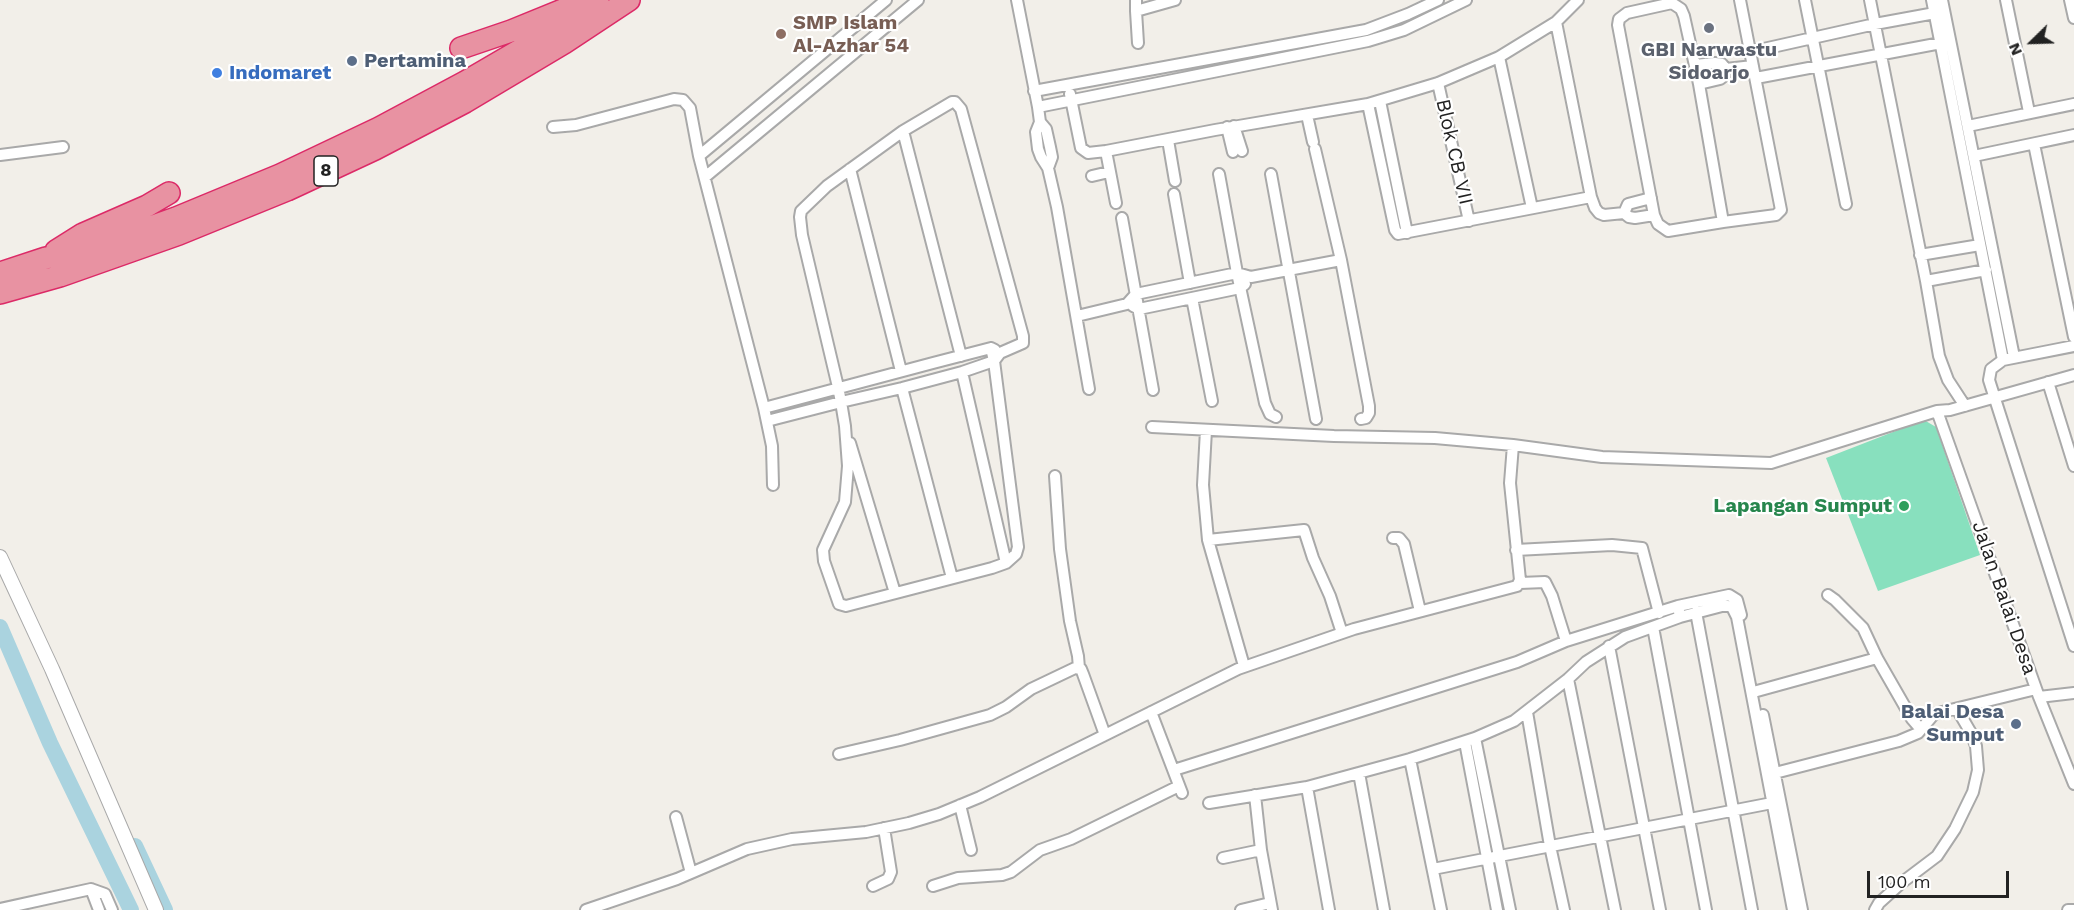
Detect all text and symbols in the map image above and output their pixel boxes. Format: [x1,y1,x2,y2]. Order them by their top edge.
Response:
place label: SMP Islam Al-Azhar 54 [793,11,909,58]
north arrow [2002,12,2062,72]
marker: GBI Narwastu Sidoarjo [1702,21,1716,35]
marker: SMP Islam Al-Azhar 54 [774,27,788,41]
place label: GBI Narwastu Sidoarjo [1641,38,1777,85]
text: N [2004,40,2026,58]
place label: Pertamina [364,49,466,73]
marker: Pertamina [345,54,359,68]
place label: Indomaret [229,61,331,85]
marker: Indomaret [210,66,224,80]
street label: Blok CB VII [1430,97,1478,207]
road number: 8 [314,156,338,186]
place label: Lapangan Sumput [1713,494,1892,518]
marker: Lapangan Sumput [1897,499,1911,513]
street label: Jalan Balai Desa [1966,518,2042,678]
place label: Balai Desa Sumput [1901,700,2004,747]
marker: Balai Desa Sumput [2009,717,2023,731]
scale bar [1870,859,2012,897]
text: 100 m [1878,871,1931,892]

